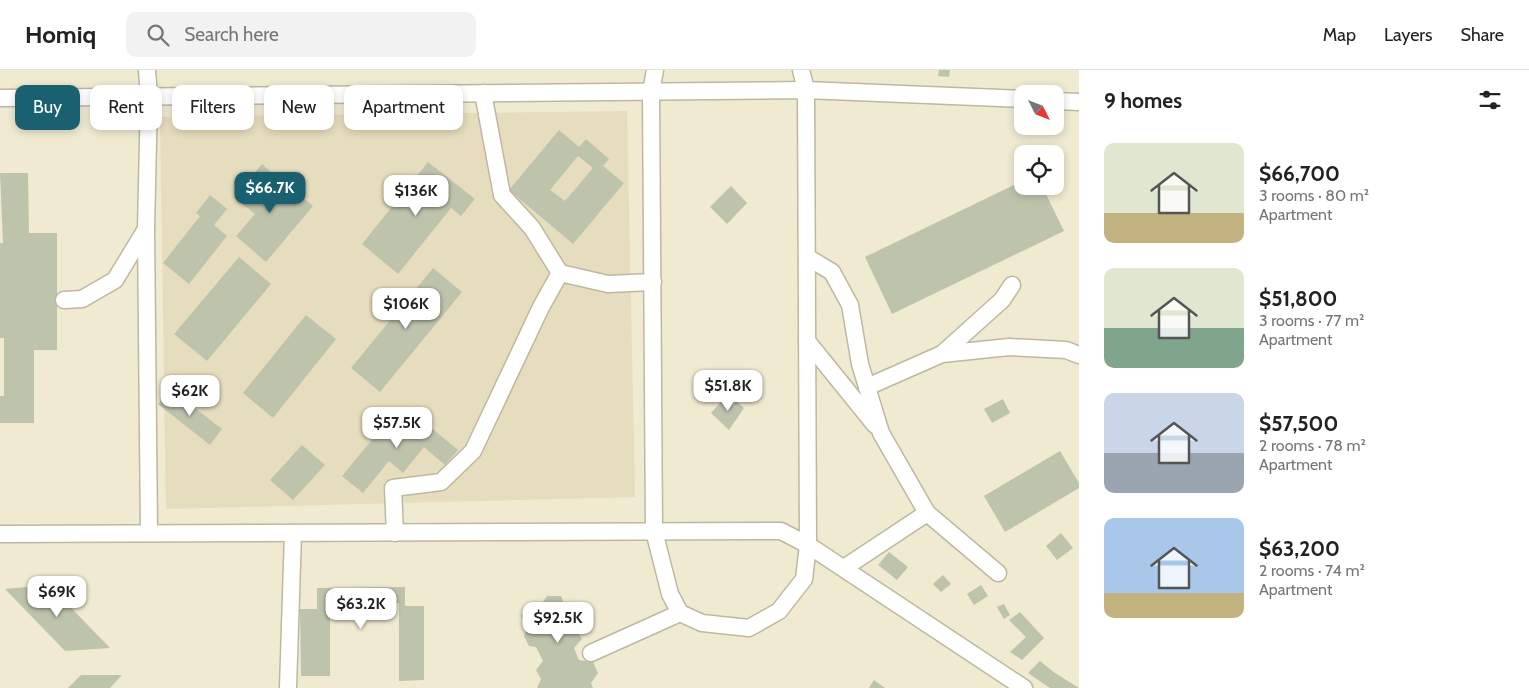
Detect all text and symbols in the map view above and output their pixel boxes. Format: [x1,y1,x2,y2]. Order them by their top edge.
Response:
search box [126,12,476,57]
text: Homiq [25,20,96,49]
icon: search [144,21,172,49]
text: Search here [184,23,279,46]
text: Map [1323,24,1356,46]
text: Layers [1384,24,1433,46]
text: Share [1461,24,1504,46]
chip: Buy [15,85,80,130]
chip: Rent [90,85,162,130]
chip: Filters [172,85,254,130]
chip: New [264,85,334,130]
chip: Apartment [344,85,463,130]
north arrow [1014,85,1064,135]
map controls [1014,85,1064,195]
icon: filters [1476,86,1504,114]
text: 9 homes [1104,88,1182,113]
button: locate [1014,145,1064,195]
text: $66,700 [1259,161,1340,186]
icon: home [1144,163,1204,223]
pin: $66.7K [229,172,311,214]
pin: $136K [381,174,451,217]
text: $66.7K [245,178,295,197]
text: $136K [395,181,437,200]
text: 3 rooms · 80 m² [1259,186,1369,205]
text: Apartment [1259,205,1332,224]
text: $51,800 [1259,286,1337,311]
pin: $106K [371,288,441,330]
icon: home [1144,288,1204,348]
text: $106K [383,294,429,313]
text: 3 rooms · 77 m² [1259,311,1364,330]
text: Apartment [1259,330,1332,349]
pin: $51.8K [687,370,769,412]
pin: $62K [160,374,220,417]
text: $51.8K [704,376,752,395]
text: $62K [172,381,208,400]
pin: $57.5K [356,406,438,449]
text: $57,500 [1259,411,1338,436]
text: $57.5K [373,413,421,432]
icon: home [1144,413,1204,473]
text: 2 rooms · 78 m² [1259,436,1366,455]
text: Apartment [1259,455,1332,474]
text: $63,200 [1259,536,1340,561]
icon: home [1144,538,1204,598]
text: 2 rooms · 74 m² [1259,561,1365,580]
pin: $69K [27,576,87,618]
text: Apartment [1259,580,1332,599]
text: $69K [38,582,76,601]
pin: $63.2K [320,588,402,630]
text: $63.2K [337,594,385,613]
pin: $92.5K [517,602,599,644]
text: $92.5K [534,608,582,627]

